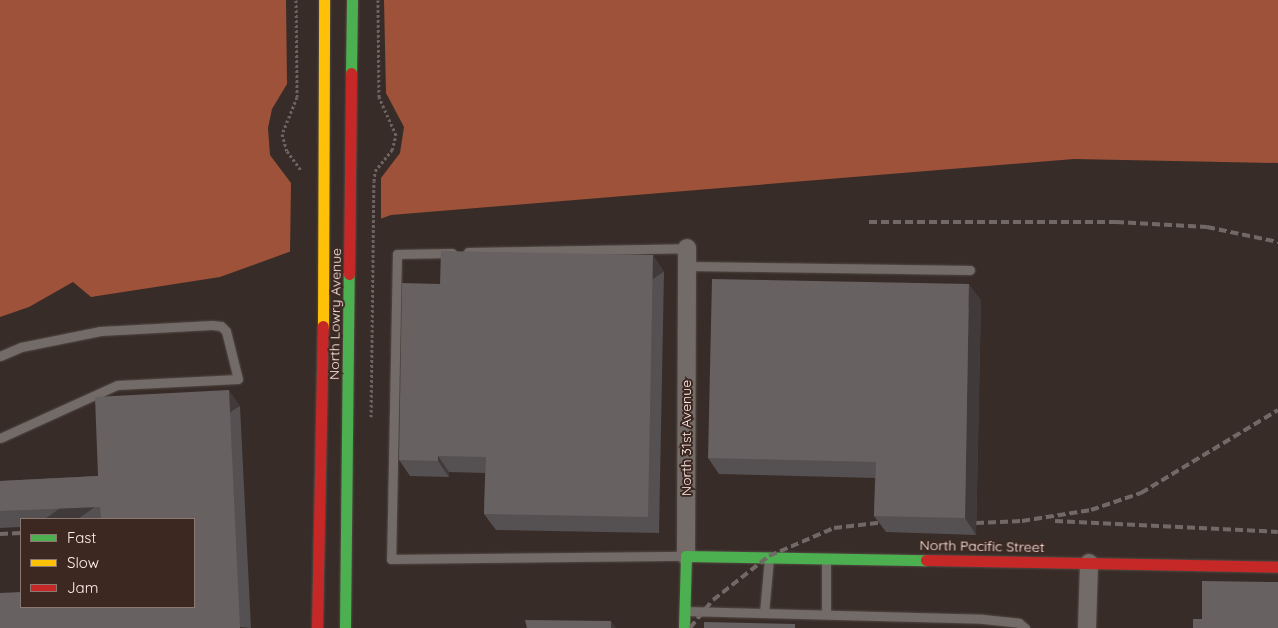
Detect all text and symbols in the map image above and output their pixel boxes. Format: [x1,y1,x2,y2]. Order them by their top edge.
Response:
street label: North Lowry Avenue [325,248,345,380]
street label: North 31st Avenue [678,380,694,496]
legend [20,518,195,608]
text: Fast [67,528,96,547]
street label: North Pacific Street [919,537,1045,555]
text: Slow [67,553,99,572]
text: Jam [67,578,98,597]

